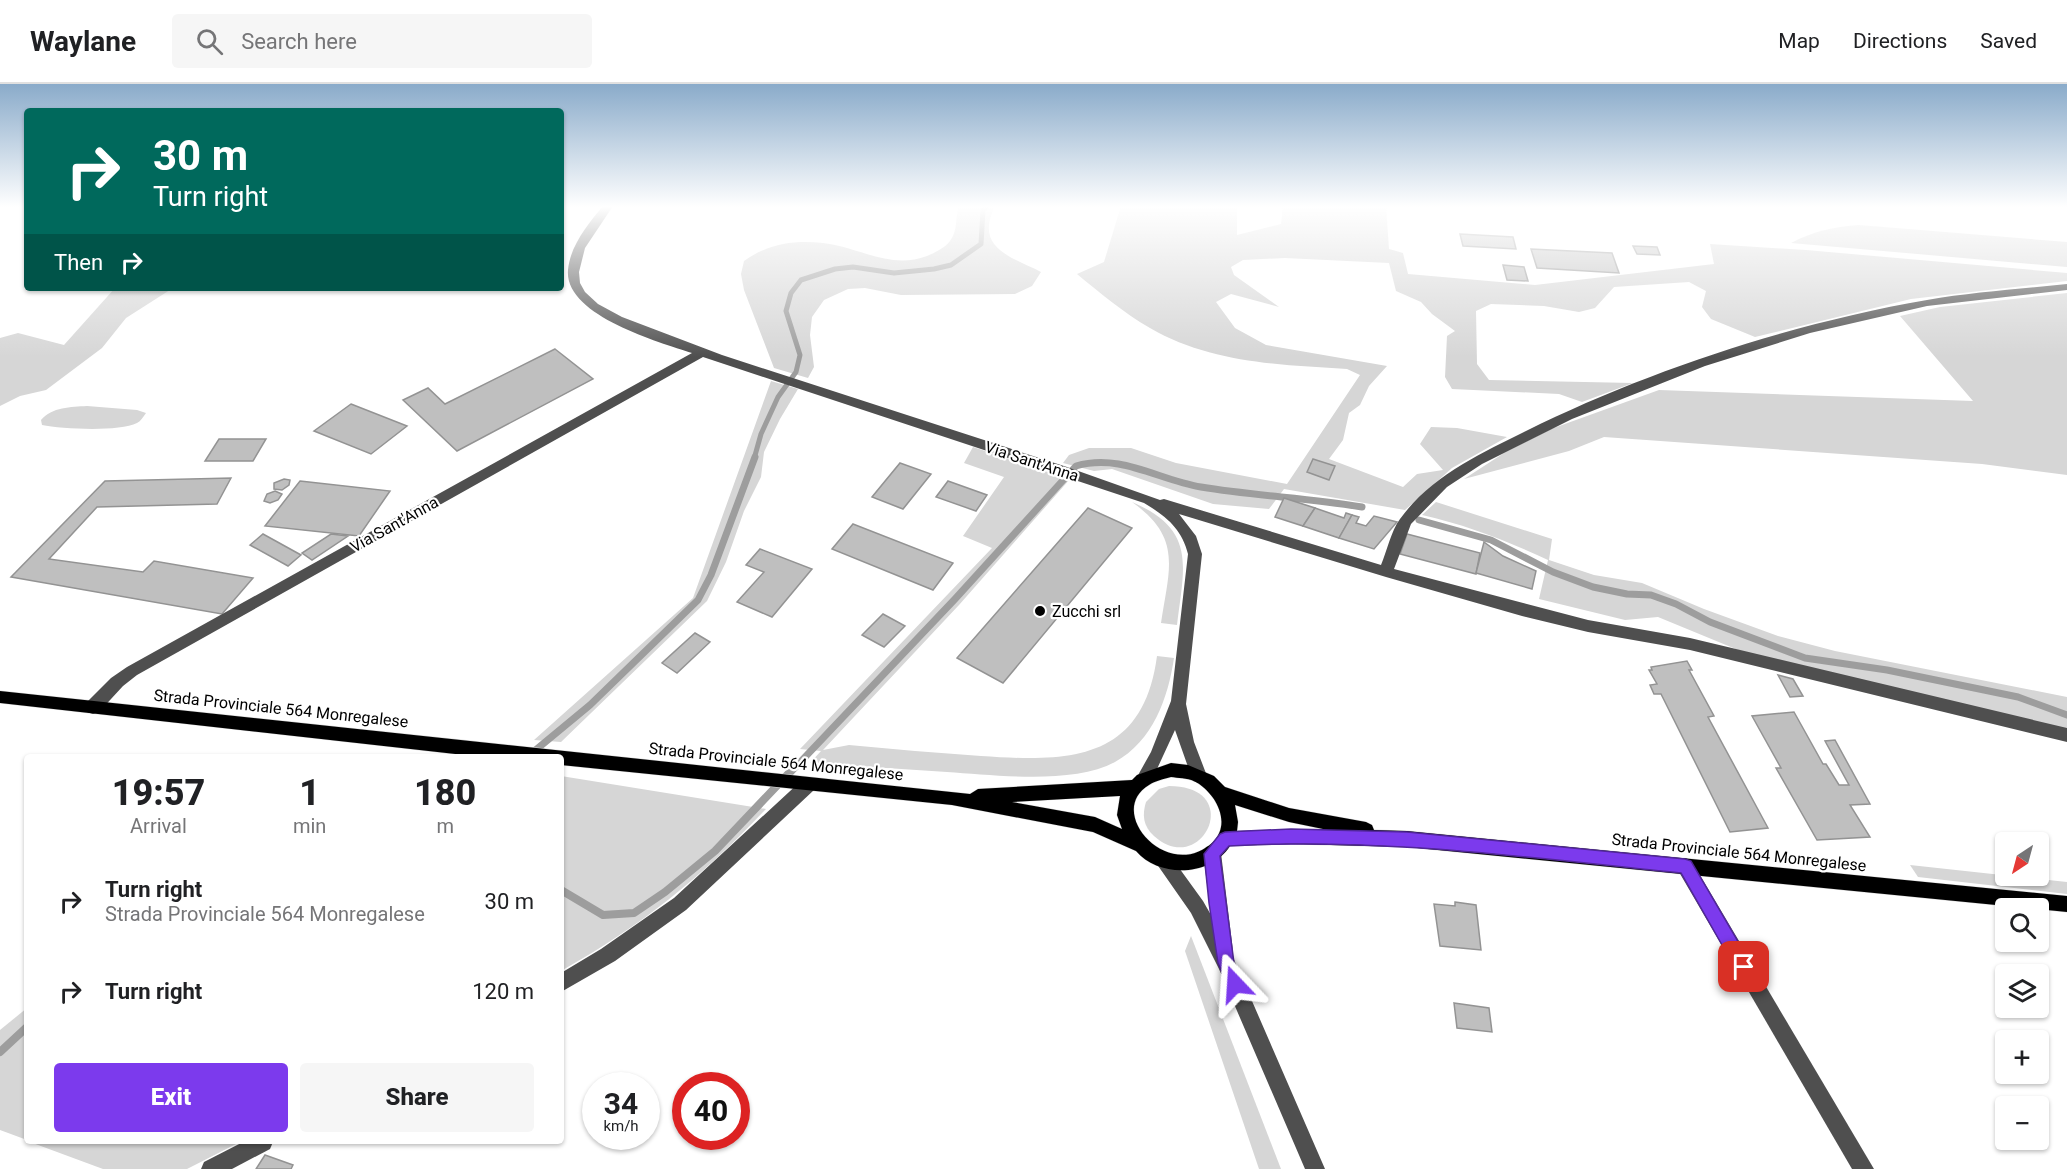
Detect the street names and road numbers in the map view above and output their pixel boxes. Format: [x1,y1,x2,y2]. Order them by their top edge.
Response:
street label: Via Sant'Anna [982,437,1081,486]
street label: Via Sant'Anna [347,492,442,556]
street label: Strada Provinciale 564 Monregalese [153,686,409,731]
street label: Strada Provinciale 564 Monregalese [648,739,904,784]
street label: Strada Provinciale 564 Monregalese [1611,830,1867,875]

